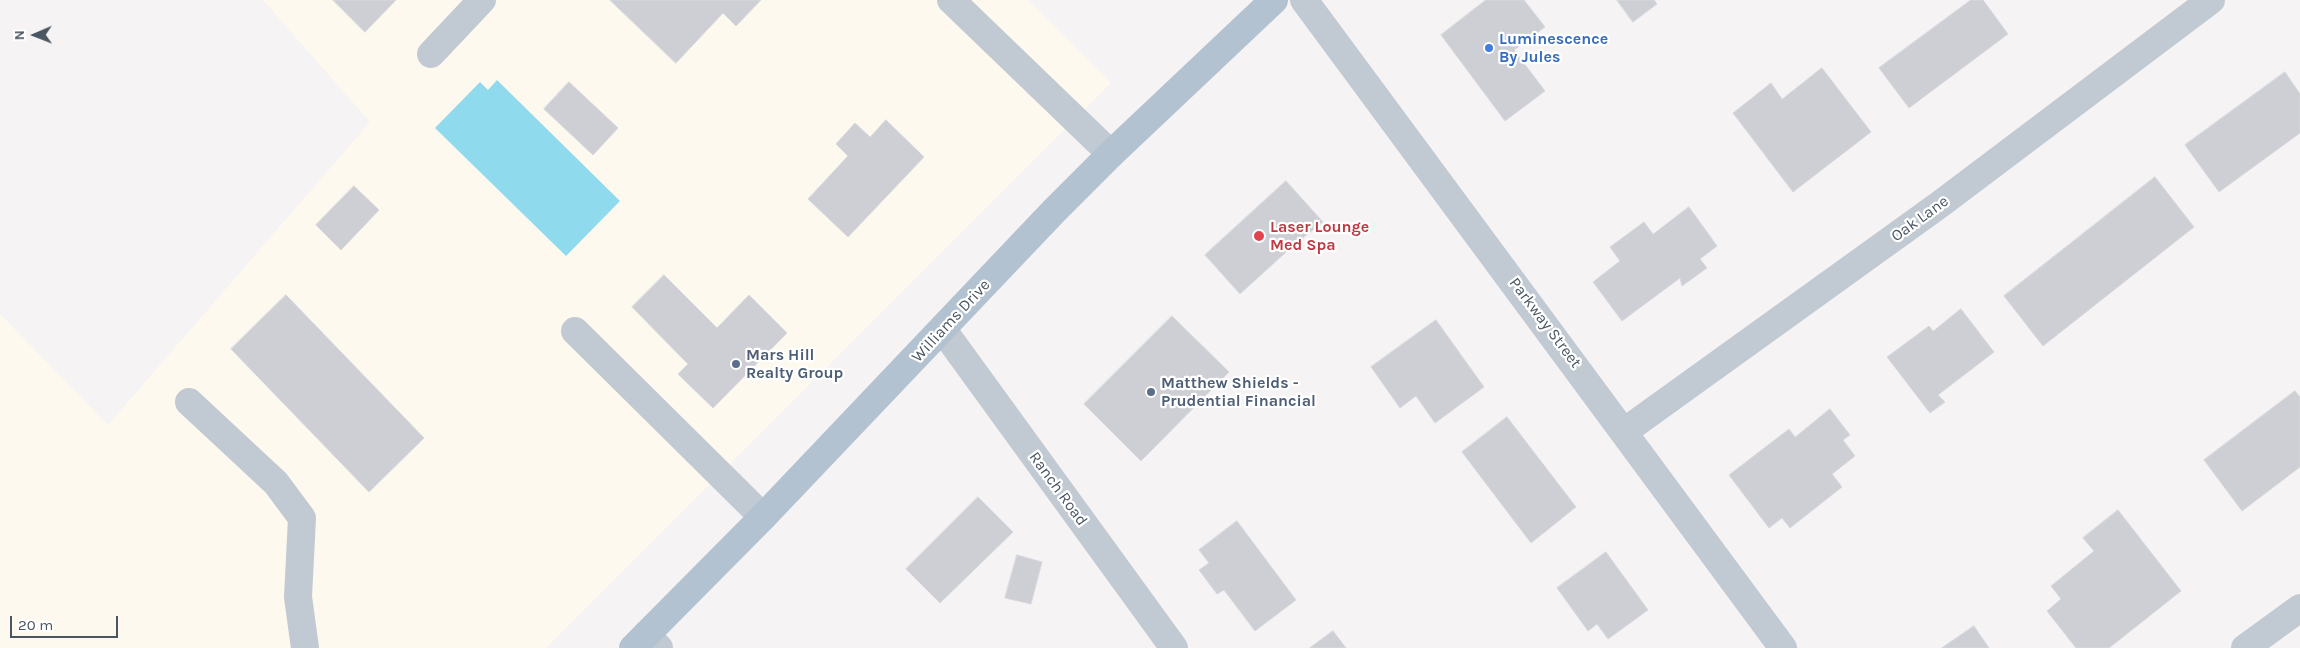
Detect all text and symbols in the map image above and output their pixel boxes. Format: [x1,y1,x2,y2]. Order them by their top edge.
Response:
north arrow [10,10,60,60]
place label: Luminescence By Jules [1499,29,1608,67]
text: N [11,30,28,40]
marker: Luminescence By Jules [1483,42,1495,54]
street label: Oak Lane [1888,192,1952,246]
place label: Laser Lounge Med Spa [1270,217,1369,255]
marker: Laser Lounge Med Spa [1252,229,1266,243]
street label: Parkway Street [1505,274,1585,372]
street label: Williams Drive [908,276,994,366]
place label: Mars Hill Realty Group [746,345,843,383]
marker: Mars Hill Realty Group [730,358,742,370]
place label: Matthew Shields - Prudential Financial [1161,373,1316,411]
marker: Matthew Shields - Prudential Financial [1145,386,1157,398]
street label: Ranch Road [1025,448,1091,530]
scale bar [12,606,120,638]
text: 20 m [18,616,53,634]

